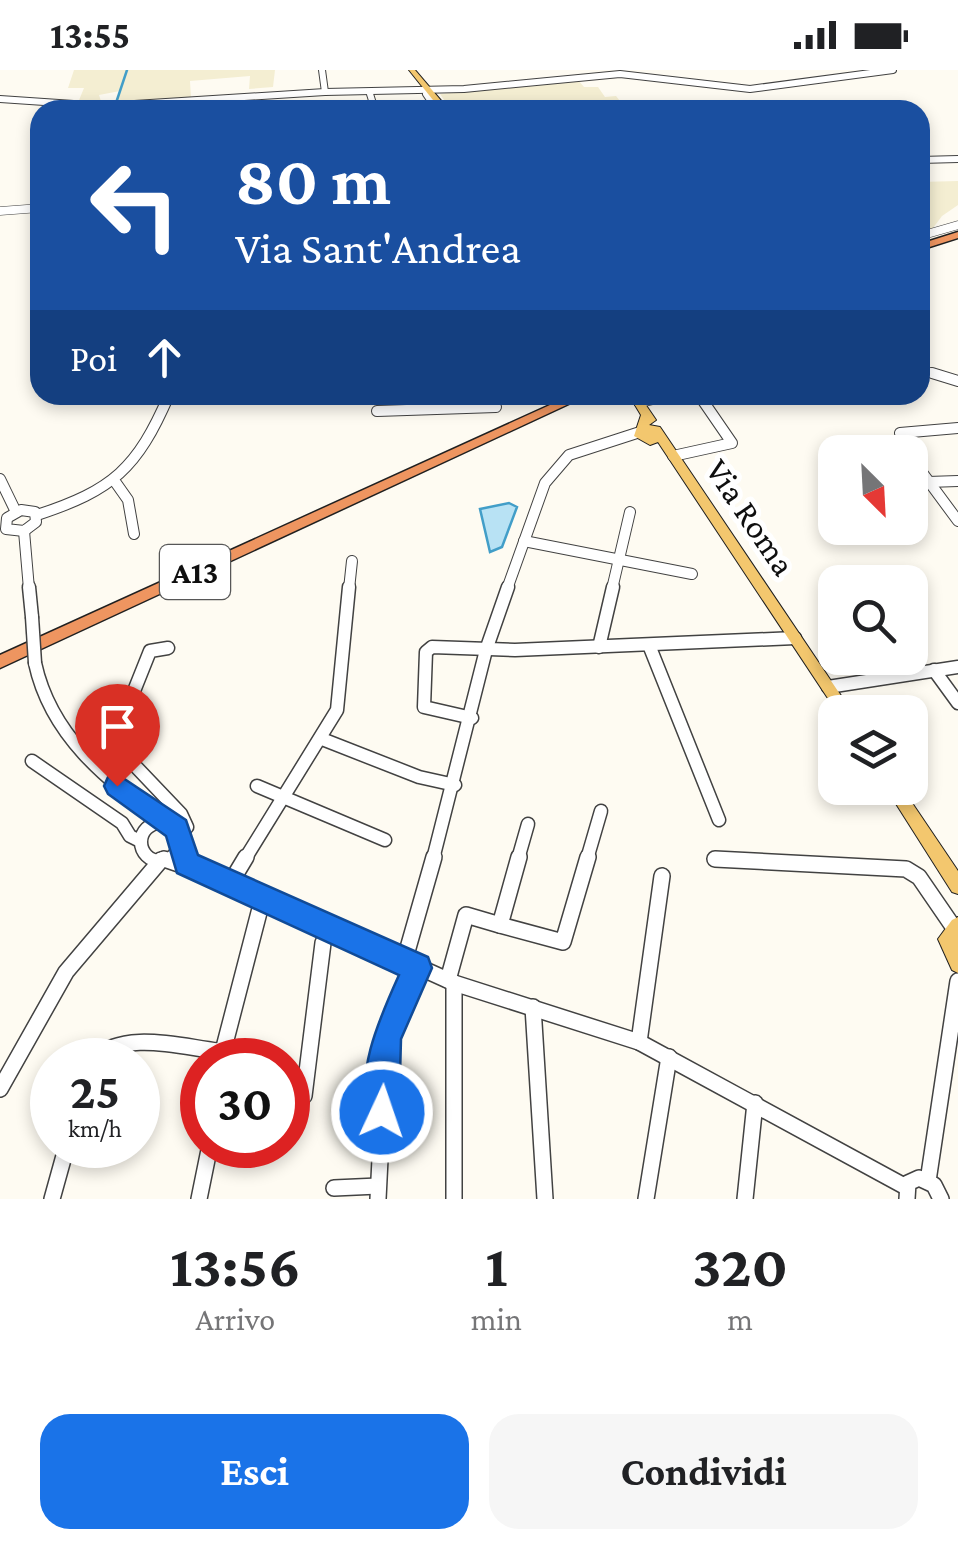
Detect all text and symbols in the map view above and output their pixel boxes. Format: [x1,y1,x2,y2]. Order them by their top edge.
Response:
text: 13:55 [50,14,130,56]
icon: left [70,140,200,270]
text: 80 m [235,141,391,219]
text: Via Sant'Andrea [235,223,521,273]
icon: ahead [137,330,192,385]
text: Poi [70,337,117,379]
north arrow [818,435,928,545]
map controls [818,435,928,805]
street label: Via Roma [698,452,804,583]
road number: A13 [160,545,230,599]
button: search [818,565,928,675]
pin [75,684,160,787]
button: layers [818,695,928,805]
icon: arrive [90,699,145,754]
speed limit sign: 30 [180,1038,310,1168]
position arrow [330,1060,434,1164]
text: 25 [70,1063,120,1119]
text: km/h [68,1115,122,1142]
text: 13:56 [170,1232,301,1299]
text: 1 [485,1232,508,1299]
text: 320 [692,1232,788,1299]
text: Arrivo [196,1301,275,1337]
text: min [471,1301,522,1337]
text: m [727,1301,753,1337]
button: Esci [40,1414,469,1529]
button: Condividi [489,1414,918,1529]

